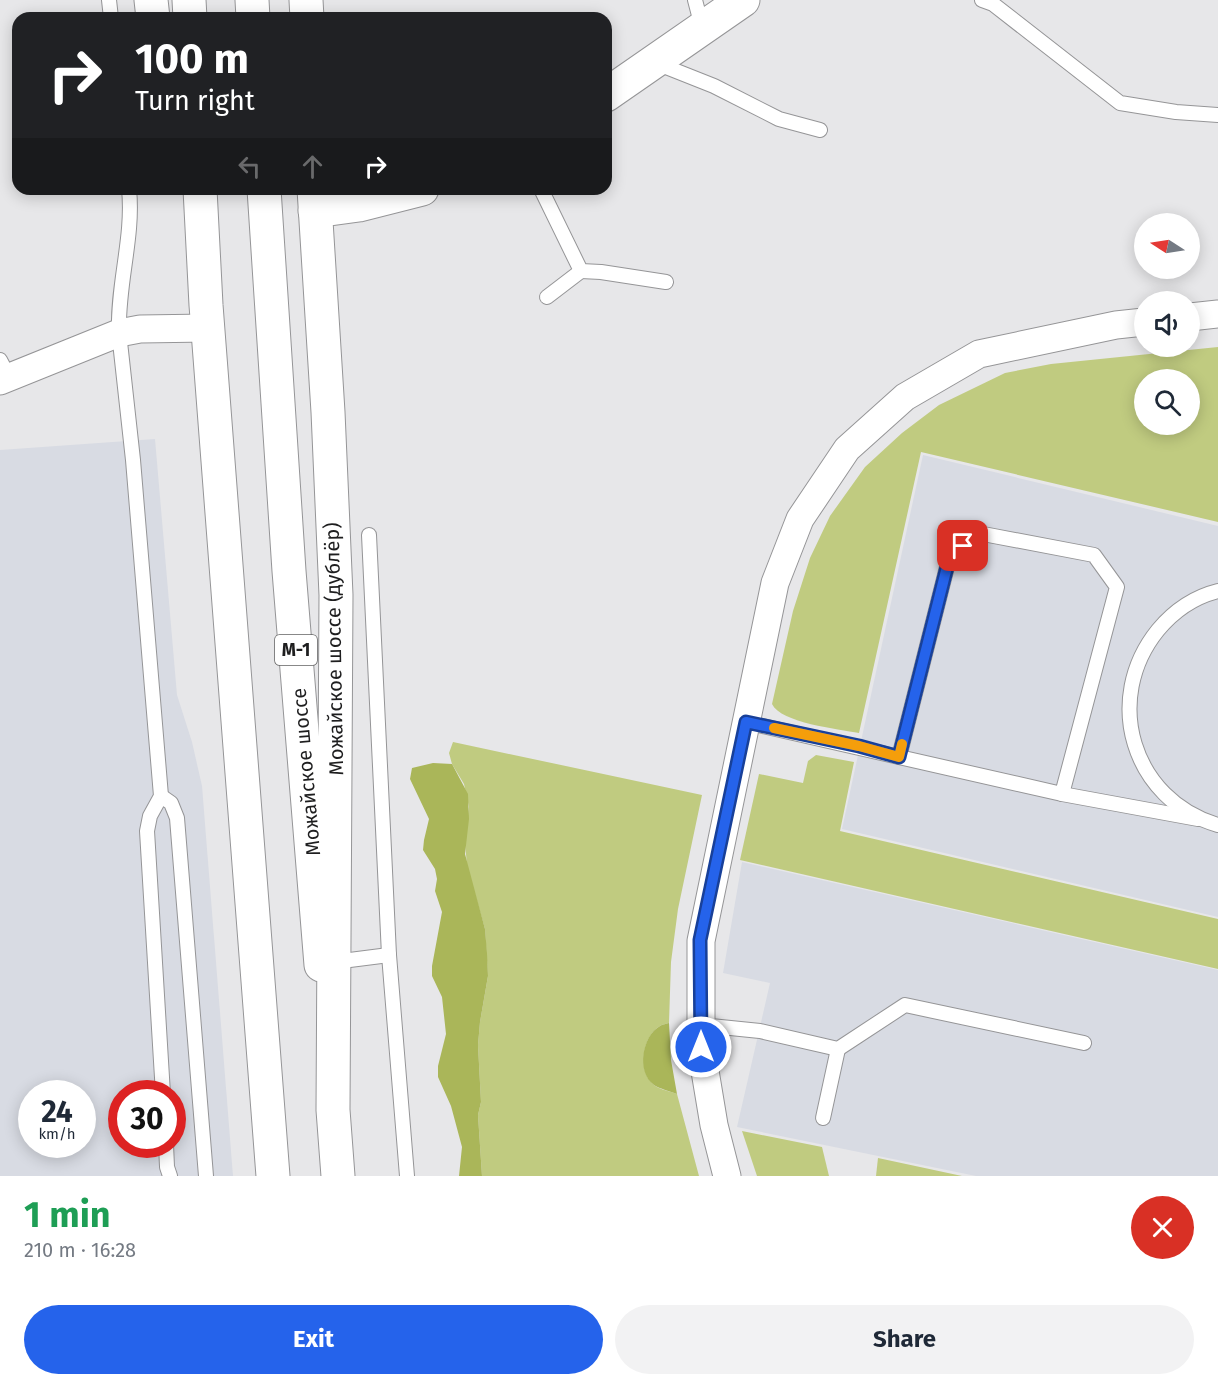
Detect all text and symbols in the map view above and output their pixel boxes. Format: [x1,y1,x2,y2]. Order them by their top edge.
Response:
text: 100 m [135,34,249,84]
icon: right [36,36,114,114]
text: Turn right [135,85,255,117]
icon: left [233,150,266,183]
icon: ahead [296,150,329,183]
icon: right [359,150,392,183]
north arrow [1134,213,1200,279]
map controls [1134,213,1200,435]
button: sound [1134,291,1200,357]
button: search [1134,369,1200,435]
pin [937,520,988,571]
street label: Можайское шоссе (дублёр) [320,522,348,776]
icon: arrive [946,529,979,562]
road number: М-1 [275,635,317,665]
street label: Можайское шоссе [287,687,325,857]
position arrow [669,1015,733,1079]
speed limit sign: 30 [108,1080,186,1158]
text: 24 [41,1094,73,1130]
text: km/h [38,1125,76,1143]
text: 1 min [24,1193,111,1237]
button: close [1131,1196,1194,1259]
text: 210 m · 16:28 [24,1238,136,1262]
button: Exit [24,1305,603,1374]
button: Share [615,1305,1194,1374]

